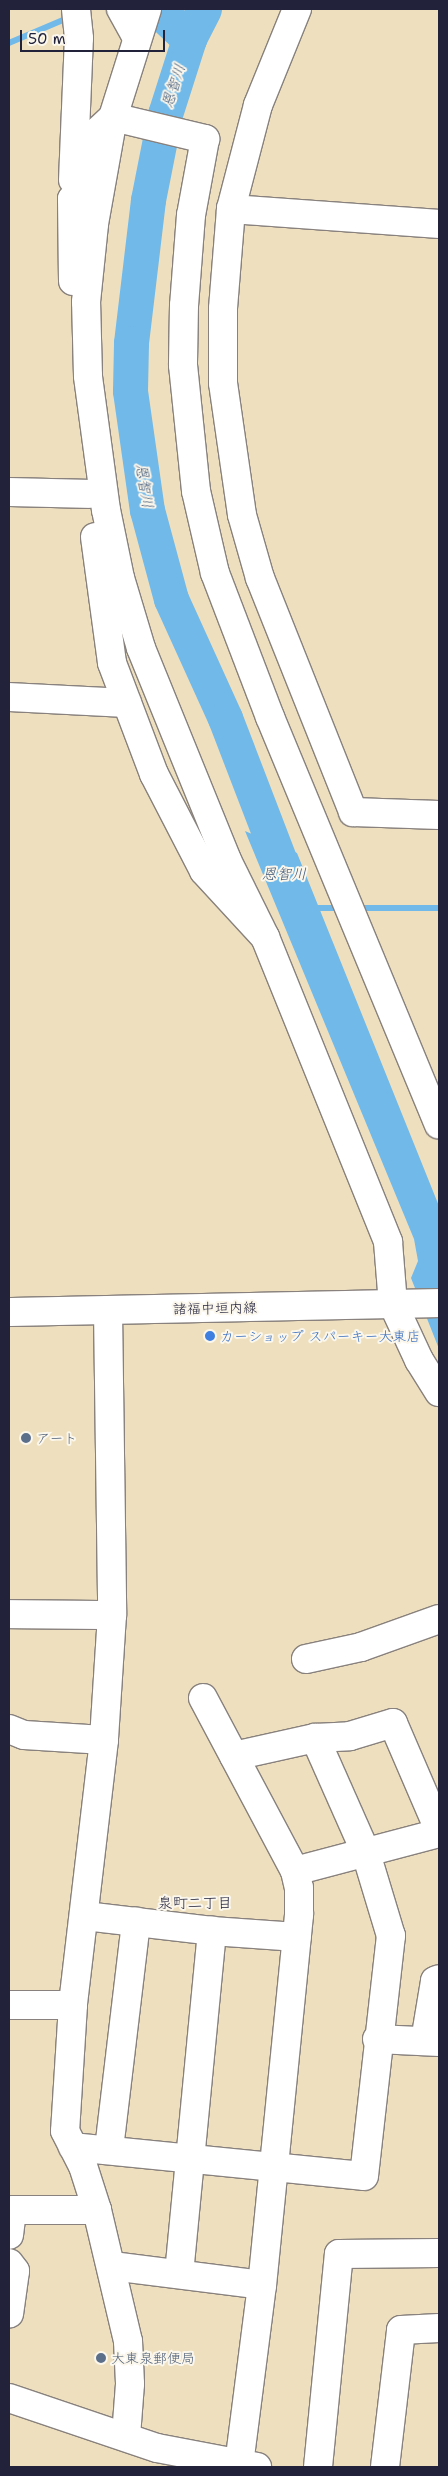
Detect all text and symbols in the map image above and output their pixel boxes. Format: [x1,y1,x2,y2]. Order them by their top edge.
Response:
scale bar [22,20,168,52]
text: 50 m [28,29,66,49]
water label: 恩智川 [158,62,190,110]
water label: 恩智川 [132,462,156,510]
water label: 恩智川 [262,866,306,884]
street label: 諸福中垣内線 [173,1299,257,1317]
place label: カーショップ スパーキー大東店 [220,1328,421,1344]
marker: カーショップ スパーキー大東店 [204,1330,216,1342]
place label: アート [36,1430,77,1446]
marker: アート [20,1432,32,1444]
district label: 泉町二丁目 [158,1895,232,1913]
place label: 大東泉郵便局 [111,2350,195,2366]
marker: 大東泉郵便局 [95,2352,107,2364]

